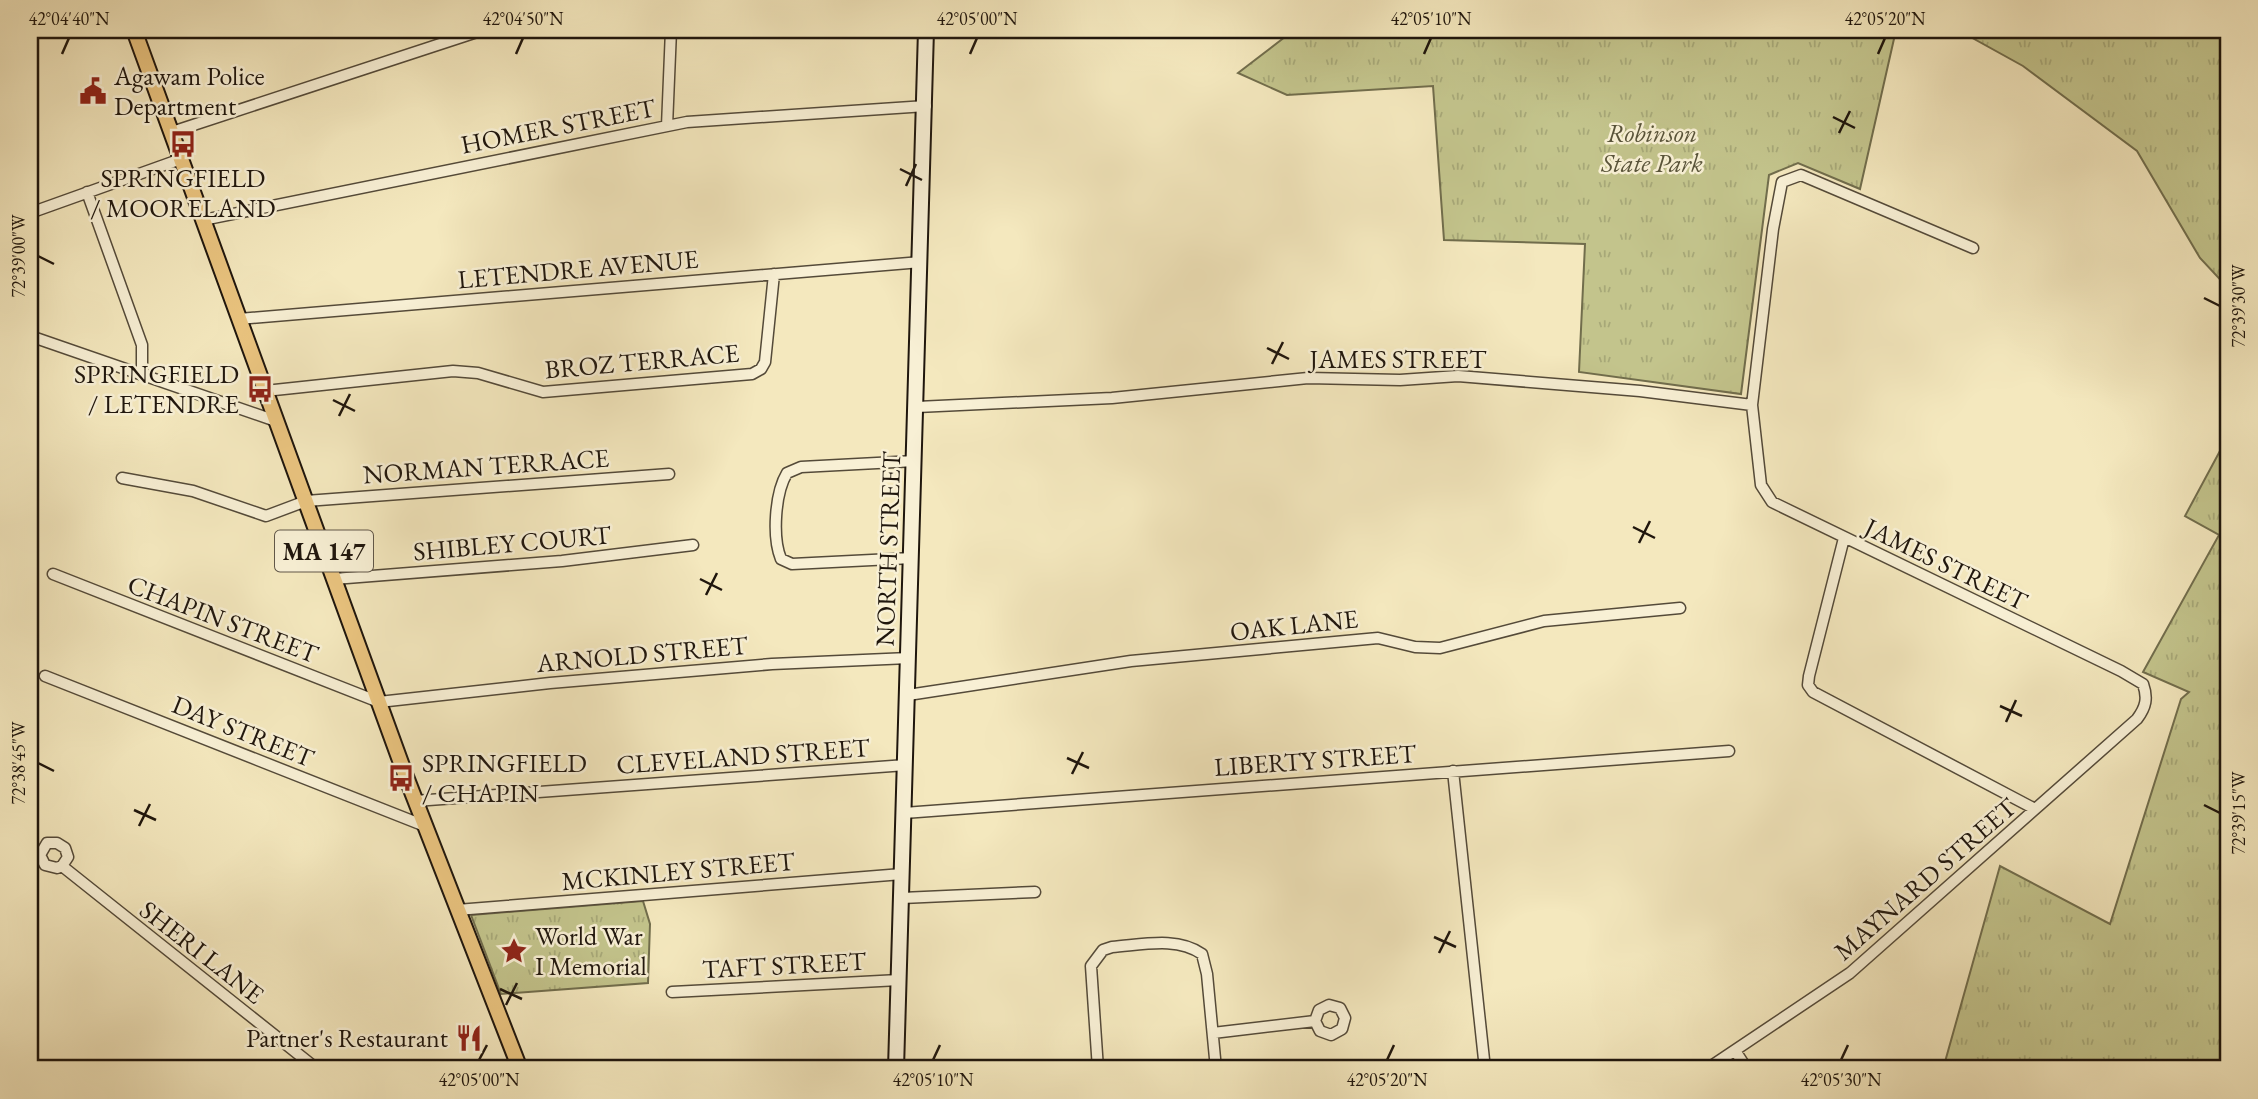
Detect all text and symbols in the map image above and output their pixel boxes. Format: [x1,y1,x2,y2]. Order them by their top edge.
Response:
text: 42°04'40"N [29,7,110,30]
text: 42°04'50"N [483,7,564,30]
text: 42°05'00"N [937,7,1018,30]
text: 42°05'10"N [1391,7,1472,30]
text: 42°05'20"N [1845,7,1926,30]
place label: Agawam Police Department [113,59,265,123]
public building icon: Agawam Police Department [78,76,108,106]
street label: HOMER STREET [458,90,659,162]
park label: Robinson State Park [1600,116,1703,180]
bus stop icon: SPRINGFIELD / MOORELAND [168,129,198,159]
place label: SPRINGFIELD / MOORELAND [90,161,276,225]
text: 72°39'00"W [7,214,30,298]
street label: LETENDRE AVENUE [456,242,700,296]
text: 72°39'30"W [2227,264,2250,348]
street label: BROZ TERRACE [543,336,741,386]
street label: JAMES STREET [1307,342,1487,376]
place label: SPRINGFIELD / LETENDRE [74,357,239,421]
bus stop icon: SPRINGFIELD / LETENDRE [245,374,275,404]
street label: NORMAN TERRACE [362,440,611,492]
street label: NORTH STREET [868,450,908,647]
street label: JAMES STREET [1857,509,2034,618]
street label: SHIBLEY COURT [412,517,613,569]
road number: MA 147 [275,530,373,572]
street label: CHAPIN STREET [123,567,324,671]
street label: OAK LANE [1228,601,1360,649]
street label: ARNOLD STREET [534,628,750,680]
street label: DAY STREET [167,687,319,775]
text: 72°38'45"W [7,721,30,805]
street label: CLEVELAND STREET [615,730,871,782]
street label: LIBERTY STREET [1213,736,1418,784]
place label: SPRINGFIELD / CHAPIN [422,746,587,810]
bus stop icon: SPRINGFIELD / CHAPIN [386,763,416,793]
text: 72°39'15"W [2227,771,2250,855]
street label: MAYNARD STREET [1827,790,2024,968]
street label: MCKINLEY STREET [560,844,797,898]
street label: SHERI LANE [133,893,271,1011]
place label: World War I Memorial [535,919,647,983]
place icon: World War I Memorial [499,936,529,966]
street label: TAFT STREET [701,944,867,986]
place label: Partner's Restaurant [246,1021,448,1055]
restaurant icon: Partner's Restaurant [454,1023,484,1053]
text: 42°05'00"N [439,1068,520,1091]
text: 42°05'10"N [893,1068,974,1091]
text: 42°05'20"N [1347,1068,1428,1091]
text: 42°05'30"N [1801,1068,1882,1091]

